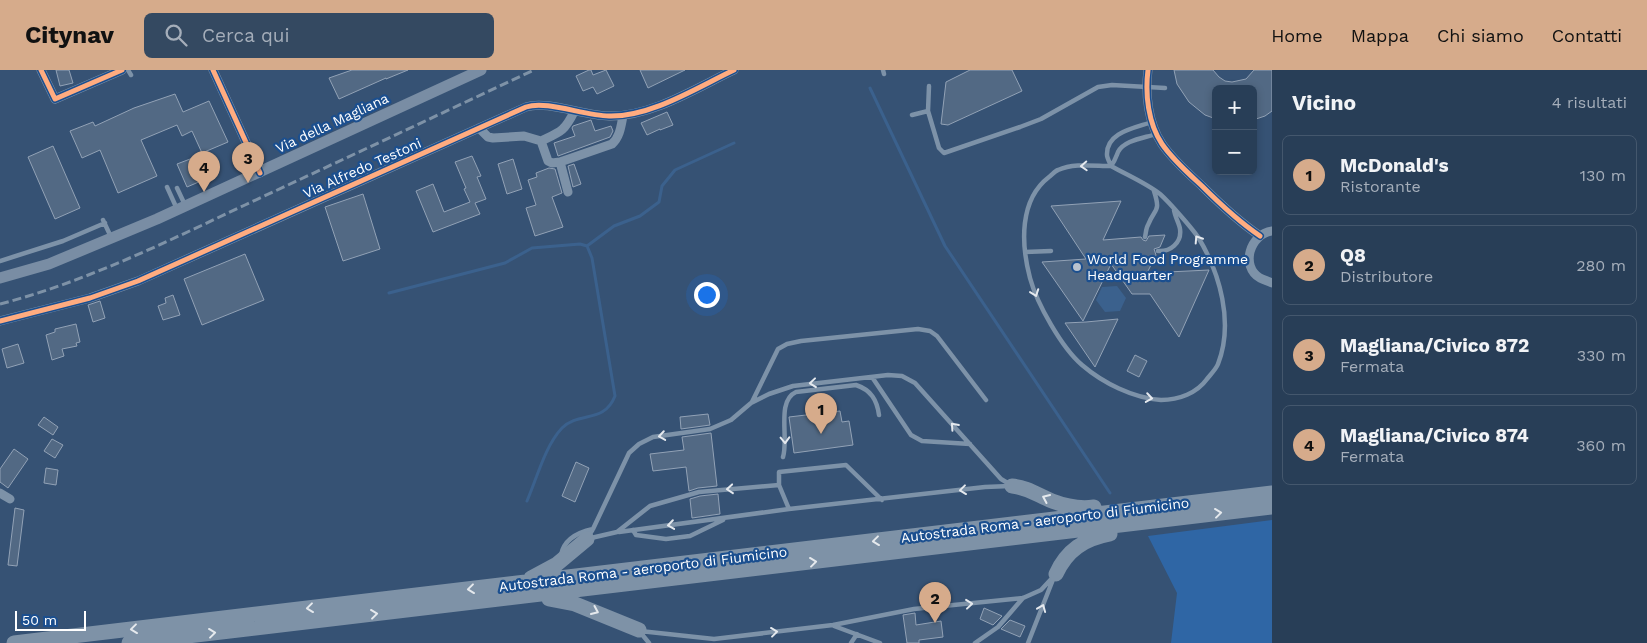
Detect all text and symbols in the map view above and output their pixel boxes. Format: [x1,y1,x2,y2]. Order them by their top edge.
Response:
search box [144,13,494,58]
text: Citynav [25,21,114,49]
icon: search [162,21,190,49]
text: Cerca qui [202,24,290,47]
text: Home [1271,25,1323,46]
text: Mappa [1351,25,1409,46]
text: Chi siamo [1437,25,1524,46]
text: Contatti [1552,25,1622,46]
map controls [1212,85,1257,175]
button: + [1212,85,1257,130]
street label: Via della Magliana [273,90,391,156]
text: Vicino [1292,90,1356,115]
text: 4 risultati [1552,93,1627,112]
button: − [1212,130,1257,175]
street label: Via Alfredo Testoni [300,135,424,201]
pin: 3 [232,142,264,183]
pin: 4 [188,151,220,192]
text: McDonald's [1340,154,1449,177]
one-way arrow [1079,161,1087,171]
text: 1 [1306,166,1312,185]
text: 130 m [1580,166,1626,185]
text: Ristorante [1340,177,1421,196]
one-way arrow [1194,235,1204,244]
text: Q8 [1340,244,1366,267]
place label: World Food Programme Headquarter [1087,251,1248,283]
text: 2 [1304,256,1314,275]
text: 280 m [1576,256,1626,275]
marker: World Food Programme Headquarter [1071,261,1083,273]
text: Distributore [1340,267,1433,286]
your location [694,282,720,308]
one-way arrow [1029,288,1039,297]
text: Magliana/Civico 872 [1340,334,1529,357]
text: 3 [1304,346,1314,365]
text: 330 m [1577,346,1626,365]
text: Fermata [1340,357,1404,376]
one-way arrow [808,378,816,389]
one-way arrow [1146,392,1154,403]
pin: 1 [805,393,837,434]
one-way arrow [951,422,960,431]
text: Magliana/Civico 874 [1340,424,1529,447]
one-way arrow [658,430,666,441]
one-way arrow [780,436,791,444]
text: 4 [1304,436,1314,455]
text: 360 m [1576,436,1626,455]
text: Fermata [1340,447,1404,466]
one-way arrow [726,483,734,494]
one-way arrow [959,484,967,495]
one-way arrow [1042,493,1051,504]
street label: Autostrada Roma - aeroporto di Fiumicino [900,494,1190,546]
one-way arrow [1214,508,1222,519]
one-way arrow [667,519,675,530]
one-way arrow [872,535,880,546]
street label: Autostrada Roma - aeroporto di Fiumicino [498,543,788,595]
one-way arrow [809,557,817,568]
pin: 2 [919,582,951,623]
one-way arrow [467,583,475,594]
one-way arrow [966,598,974,609]
one-way arrow [306,602,314,613]
one-way arrow [590,605,599,616]
one-way arrow [1036,605,1046,613]
scale bar [15,608,86,631]
one-way arrow [370,609,378,620]
text: 50 m [22,612,57,628]
one-way arrow [129,623,137,634]
one-way arrow [771,627,779,638]
one-way arrow [209,628,217,639]

